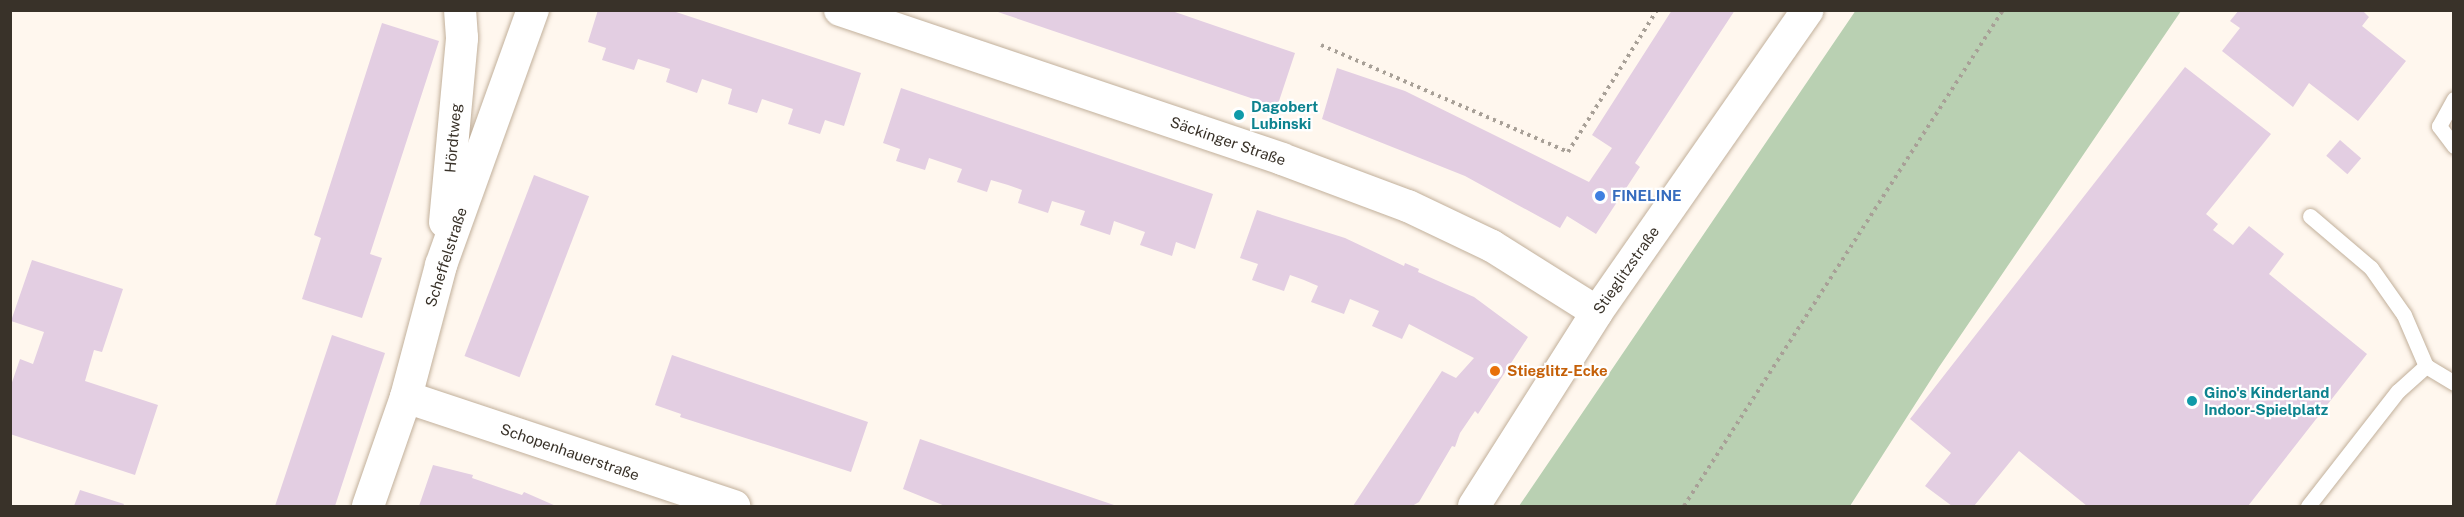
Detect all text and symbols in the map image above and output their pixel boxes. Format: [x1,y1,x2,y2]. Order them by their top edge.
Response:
place label: Dagobert Lubinski [1251,97,1318,132]
street label: Hördtweg [441,102,465,174]
marker: Dagobert Lubinski [1232,108,1246,122]
street label: Säckinger Straße [1168,113,1288,169]
place label: FINELINE [1612,187,1682,205]
marker: FINELINE [1593,189,1607,203]
street label: Scheffelstraße [421,205,471,309]
street label: Stieglitzstraße [1589,223,1663,317]
place label: Stieglitz-Ecke [1507,362,1608,380]
marker: Stieglitz-Ecke [1488,364,1502,378]
place label: Gino's Kinderland Indoor-Spielplatz [2204,383,2329,418]
marker: Gino's Kinderland Indoor-Spielplatz [2185,394,2199,408]
street label: Schopenhauerstraße [498,420,642,484]

